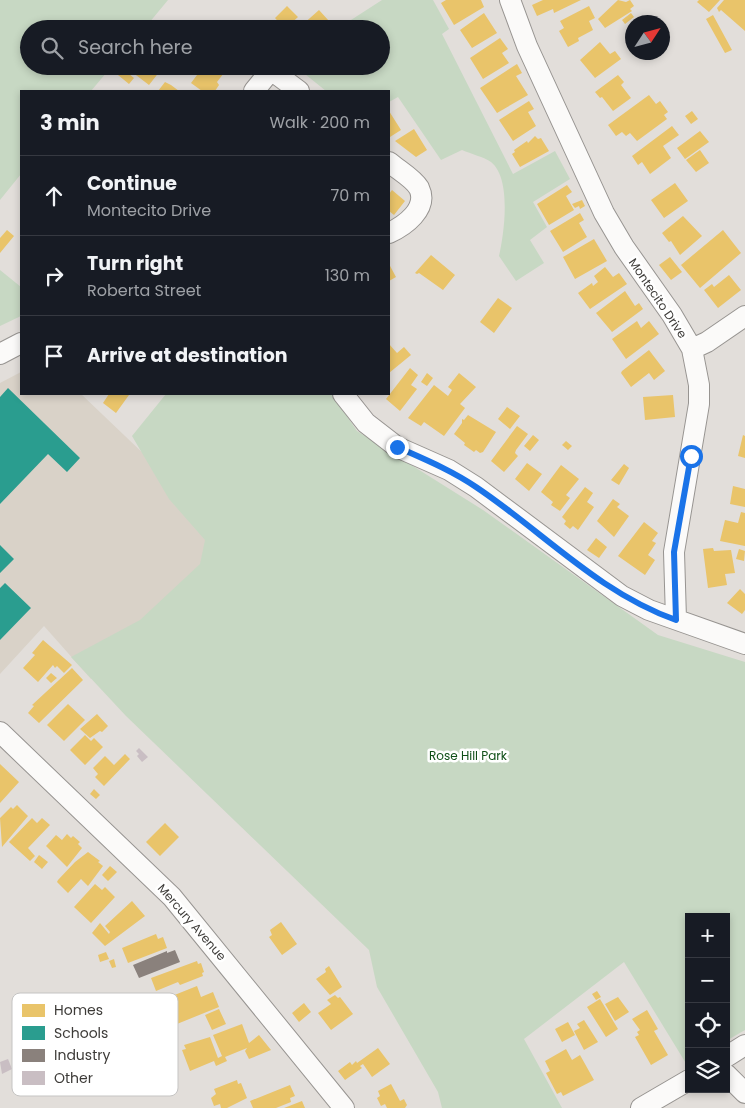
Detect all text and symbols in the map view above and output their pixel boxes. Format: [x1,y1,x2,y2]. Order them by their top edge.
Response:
north arrow [625,15,670,60]
search box [20,20,390,75]
icon: search [38,34,66,62]
text: Search here [78,34,192,61]
text: 3 min [40,108,100,137]
text: Walk · 200 m [269,111,370,134]
text: Continue [87,170,177,197]
icon: ahead [40,182,68,210]
text: 70 m [330,184,370,207]
text: Montecito Drive [87,199,211,222]
text: Turn right [87,250,183,277]
street label: Montecito Drive [625,255,691,341]
icon: right [40,262,68,290]
text: 130 m [325,264,370,287]
text: Roberta Street [87,279,201,302]
icon: arrive [40,342,68,370]
text: Arrive at destination [87,342,288,369]
route end [386,436,409,459]
route start [680,445,703,468]
park label: Rose Hill Park [429,747,508,764]
street label: Mercury Avenue [154,880,230,964]
map controls [685,913,730,1093]
button: + [685,913,730,958]
button: − [685,958,730,1003]
legend [12,993,178,1096]
text: Homes [54,1000,103,1020]
button: locate [685,1003,730,1048]
text: Schools [54,1023,108,1043]
text: Industry [54,1045,110,1065]
button: layers [685,1048,730,1093]
text: Other [54,1068,93,1088]

